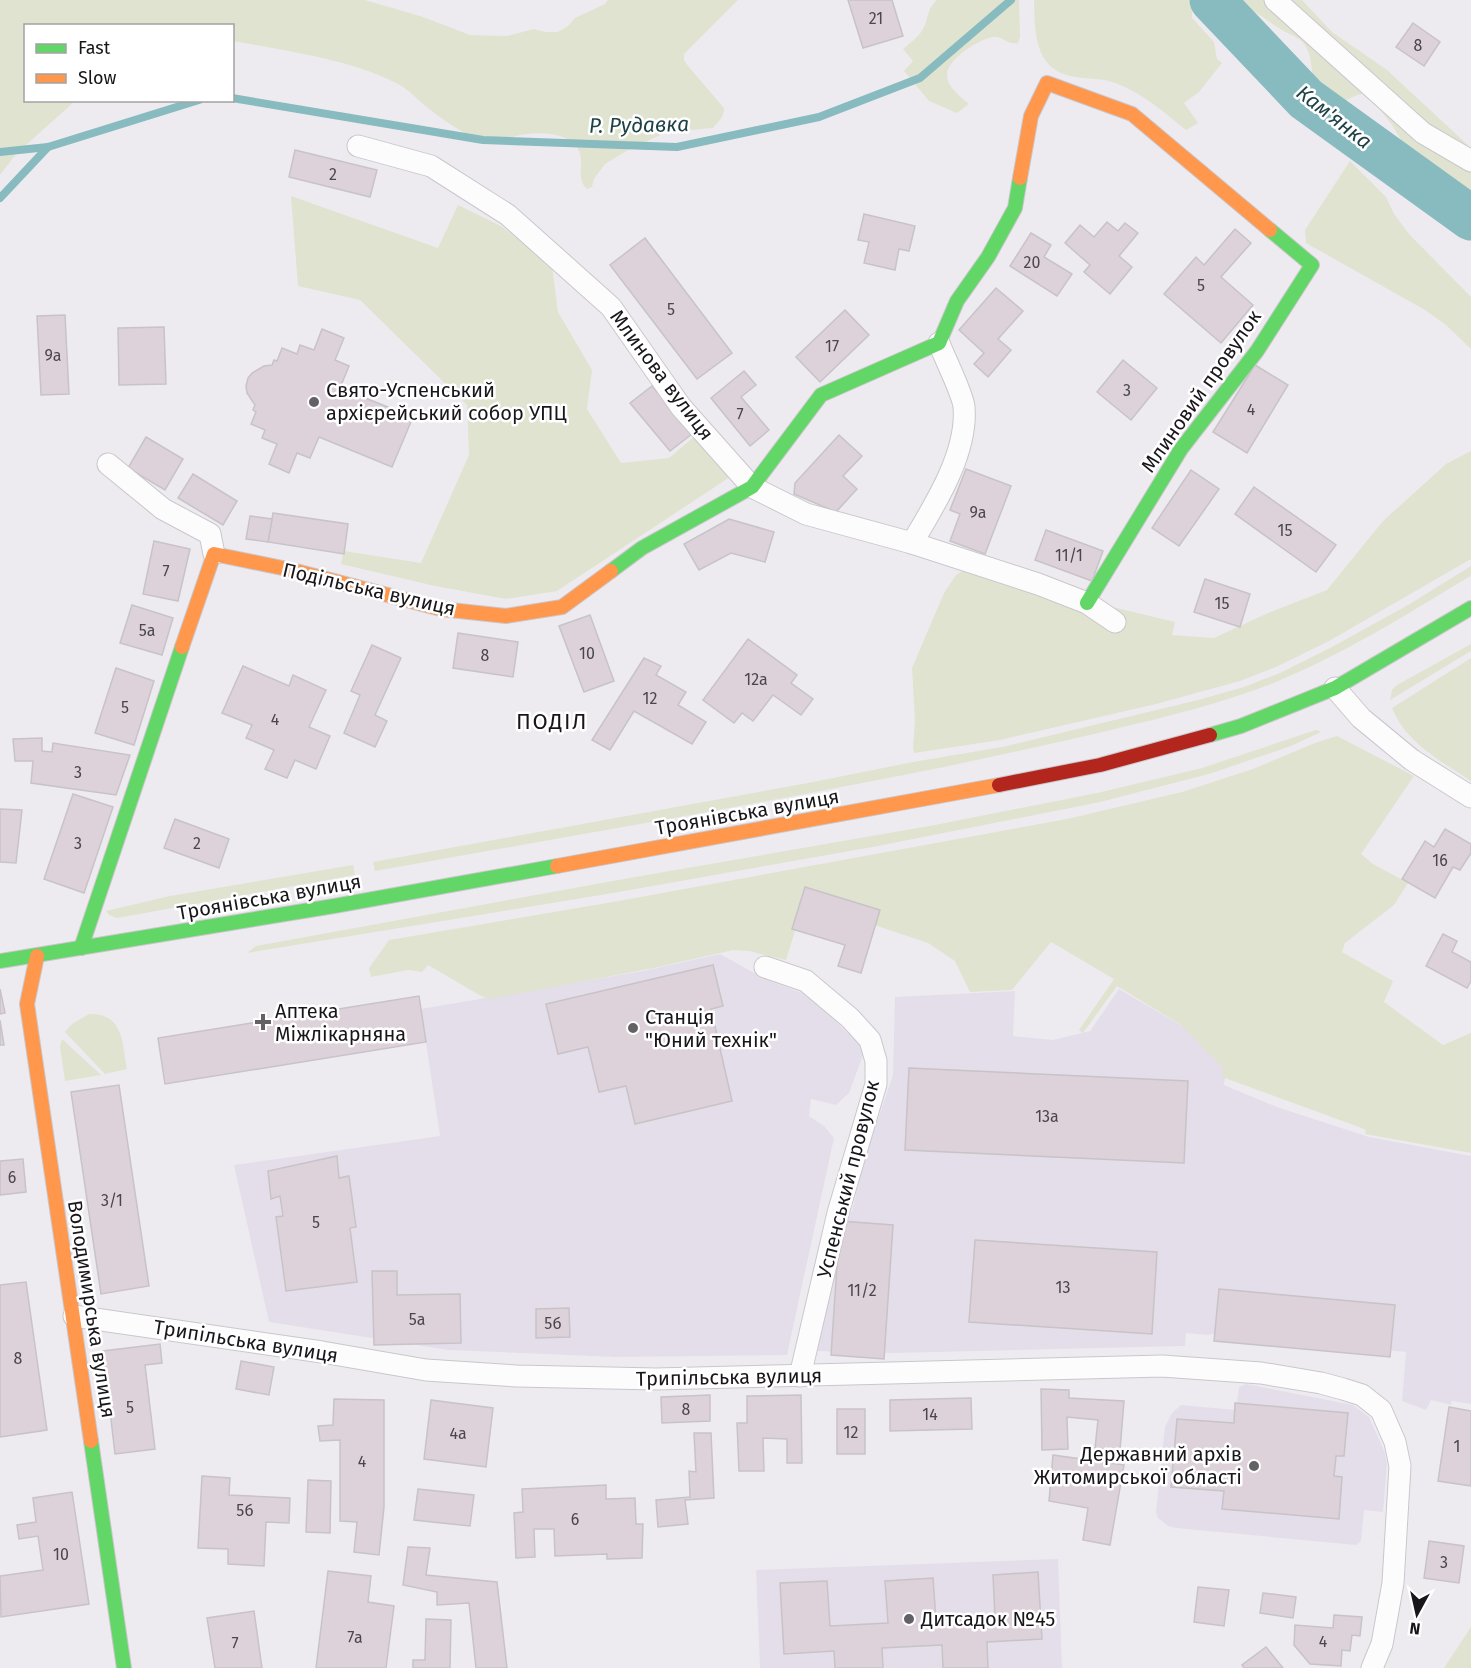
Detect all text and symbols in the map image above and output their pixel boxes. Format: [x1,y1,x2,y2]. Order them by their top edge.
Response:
house number: 21 [869,9,883,28]
legend [24,24,234,102]
house number: 8 [1414,36,1423,55]
text: Fast [78,37,111,59]
text: Slow [78,67,117,89]
water label: Кам'янка [1291,79,1377,155]
water label: Р. Рудавка [589,111,689,139]
house number: 2 [329,165,337,184]
house number: 20 [1024,253,1040,272]
house number: 5 [1197,276,1205,295]
house number: 5 [667,300,675,319]
street label: Млинова вулиця [605,305,719,445]
street label: Млиновий провулок [1136,305,1266,477]
house number: 17 [825,337,839,356]
house number: 9а [45,346,61,365]
place label: Свято-Успенський архієрейський собор УПЦ [326,378,567,425]
house number: 3 [1123,381,1131,400]
marker: Свято-Успенський архієрейський собор УПЦ [307,395,321,409]
house number: 4 [1247,400,1256,419]
house number: 7 [736,405,744,424]
house number: 9а [970,503,986,522]
house number: 15 [1278,521,1292,540]
house number: 11/1 [1055,546,1083,565]
street label: Подільська вулиця [280,557,458,621]
house number: 7 [162,562,170,581]
house number: 15 [1215,594,1229,613]
house number: 5а [139,621,155,640]
house number: 10 [579,644,595,663]
house number: 8 [481,646,490,665]
house number: 12а [744,670,768,689]
house number: 12 [643,689,657,708]
house number: 5 [121,698,129,717]
district label: ПОДІЛ [516,708,588,735]
house number: 4 [271,710,280,729]
house number: 3 [74,763,82,782]
street label: Троянівська вулиця [653,784,841,840]
house number: 3 [74,834,82,853]
house number: 2 [193,834,201,853]
house number: 16 [1432,851,1448,870]
street label: Троянівська вулиця [175,869,363,925]
place label: Аптека Міжлікарняна [275,999,406,1046]
place label: Станція "Юний технік" [645,1005,777,1052]
marker: Аптека Міжлікарняна [256,1015,270,1029]
marker: Станція "Юний технік" [626,1021,640,1035]
street label: Успенський провулок [812,1077,884,1281]
house number: 13а [1035,1107,1059,1126]
house number: 6 [8,1168,16,1187]
house number: 3/1 [101,1191,123,1210]
street label: Володимирська вулиця [63,1198,121,1420]
house number: 5 [312,1213,320,1232]
house number: 13 [1056,1278,1070,1297]
house number: 11/2 [847,1281,877,1300]
house number: 5а [409,1310,425,1329]
house number: 5б [544,1314,562,1333]
street label: Трипільська вулиця [152,1315,340,1367]
house number: 8 [14,1349,23,1368]
street label: Трипільська вулиця [636,1363,822,1391]
house number: 5 [126,1398,134,1417]
house number: 8 [682,1400,691,1419]
house number: 14 [922,1405,938,1424]
house number: 12 [844,1423,858,1442]
house number: 4а [449,1424,467,1443]
house number: 1 [1454,1437,1460,1456]
place label: Державний архів Житомирської області [1034,1442,1242,1489]
house number: 4 [358,1452,367,1471]
marker: Державний архів Житомирської області [1247,1459,1261,1473]
house number: 5б [236,1501,254,1520]
house number: 6 [571,1510,579,1529]
house number: 10 [53,1545,69,1564]
house number: 3 [1440,1553,1448,1572]
north arrow [1387,1584,1447,1644]
place label: Дитсадок №45 [920,1607,1055,1631]
marker: Дитсадок №45 [902,1612,916,1626]
text: N [1408,1618,1422,1639]
house number: 7а [347,1628,363,1647]
house number: 4 [1319,1632,1328,1651]
house number: 7 [231,1634,239,1653]

